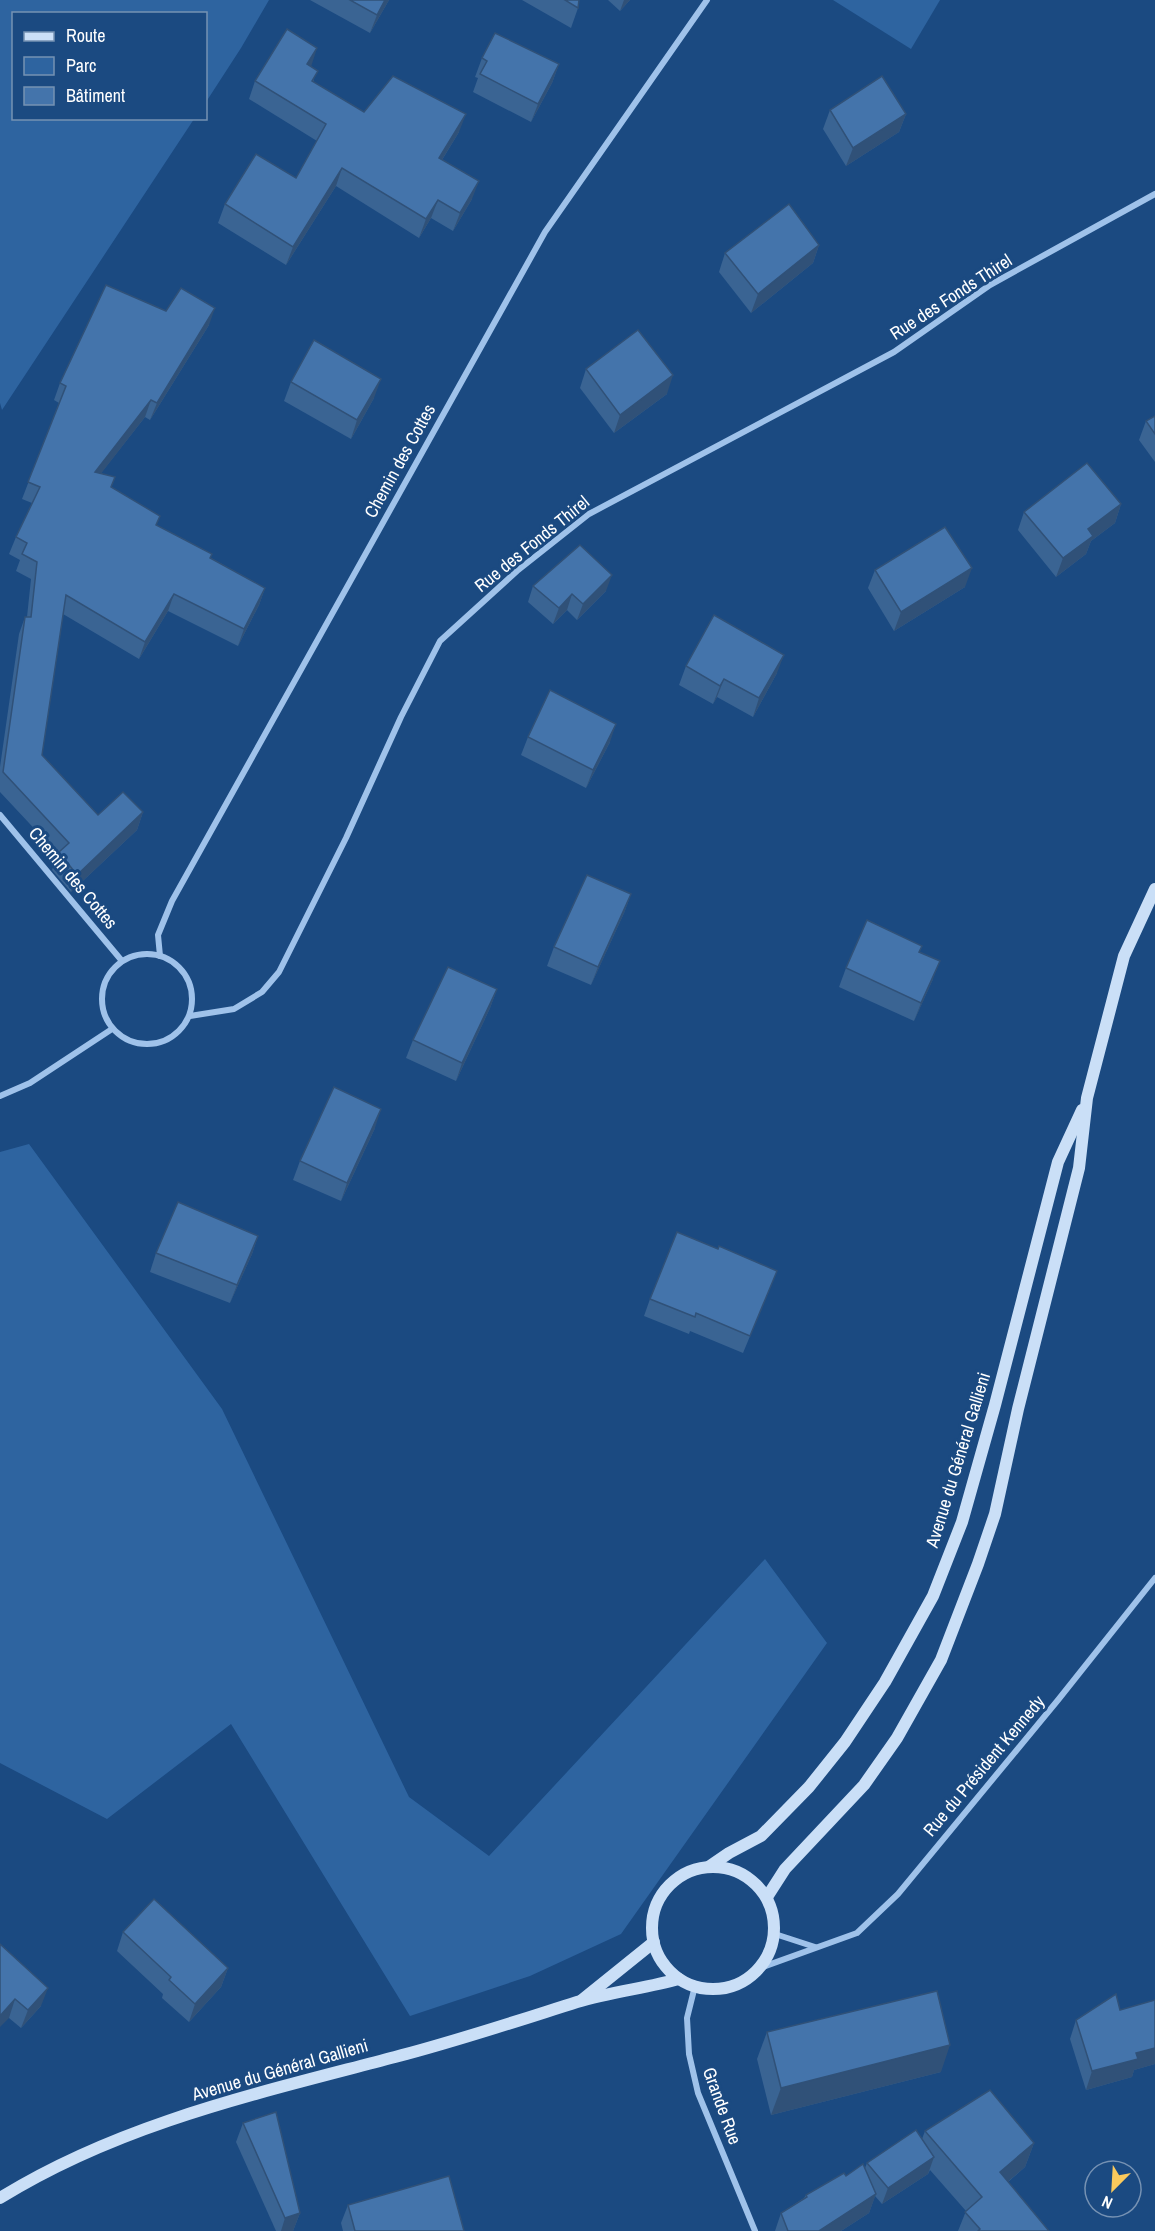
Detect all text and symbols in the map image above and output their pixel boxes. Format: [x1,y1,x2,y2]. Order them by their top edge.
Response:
legend [12,12,207,120]
text: Route [66,23,105,48]
text: Parc [66,53,96,78]
text: Bâtiment [66,83,125,108]
street label: Rue des Fonds Thirel [885,248,1017,345]
street label: Chemin des Cottes [358,399,441,522]
street label: Rue des Fonds Thirel [469,490,594,598]
street label: Chemin des Cottes [23,821,124,934]
street label: Avenue du Général Gallieni [919,1369,996,1551]
street label: Rue du Président Kennedy [917,1689,1051,1842]
street label: Avenue du Général Gallieni [188,2032,371,2107]
street label: Grande Rue [697,2064,748,2148]
north arrow [1083,2159,1143,2219]
text: N [1098,2191,1116,2215]

